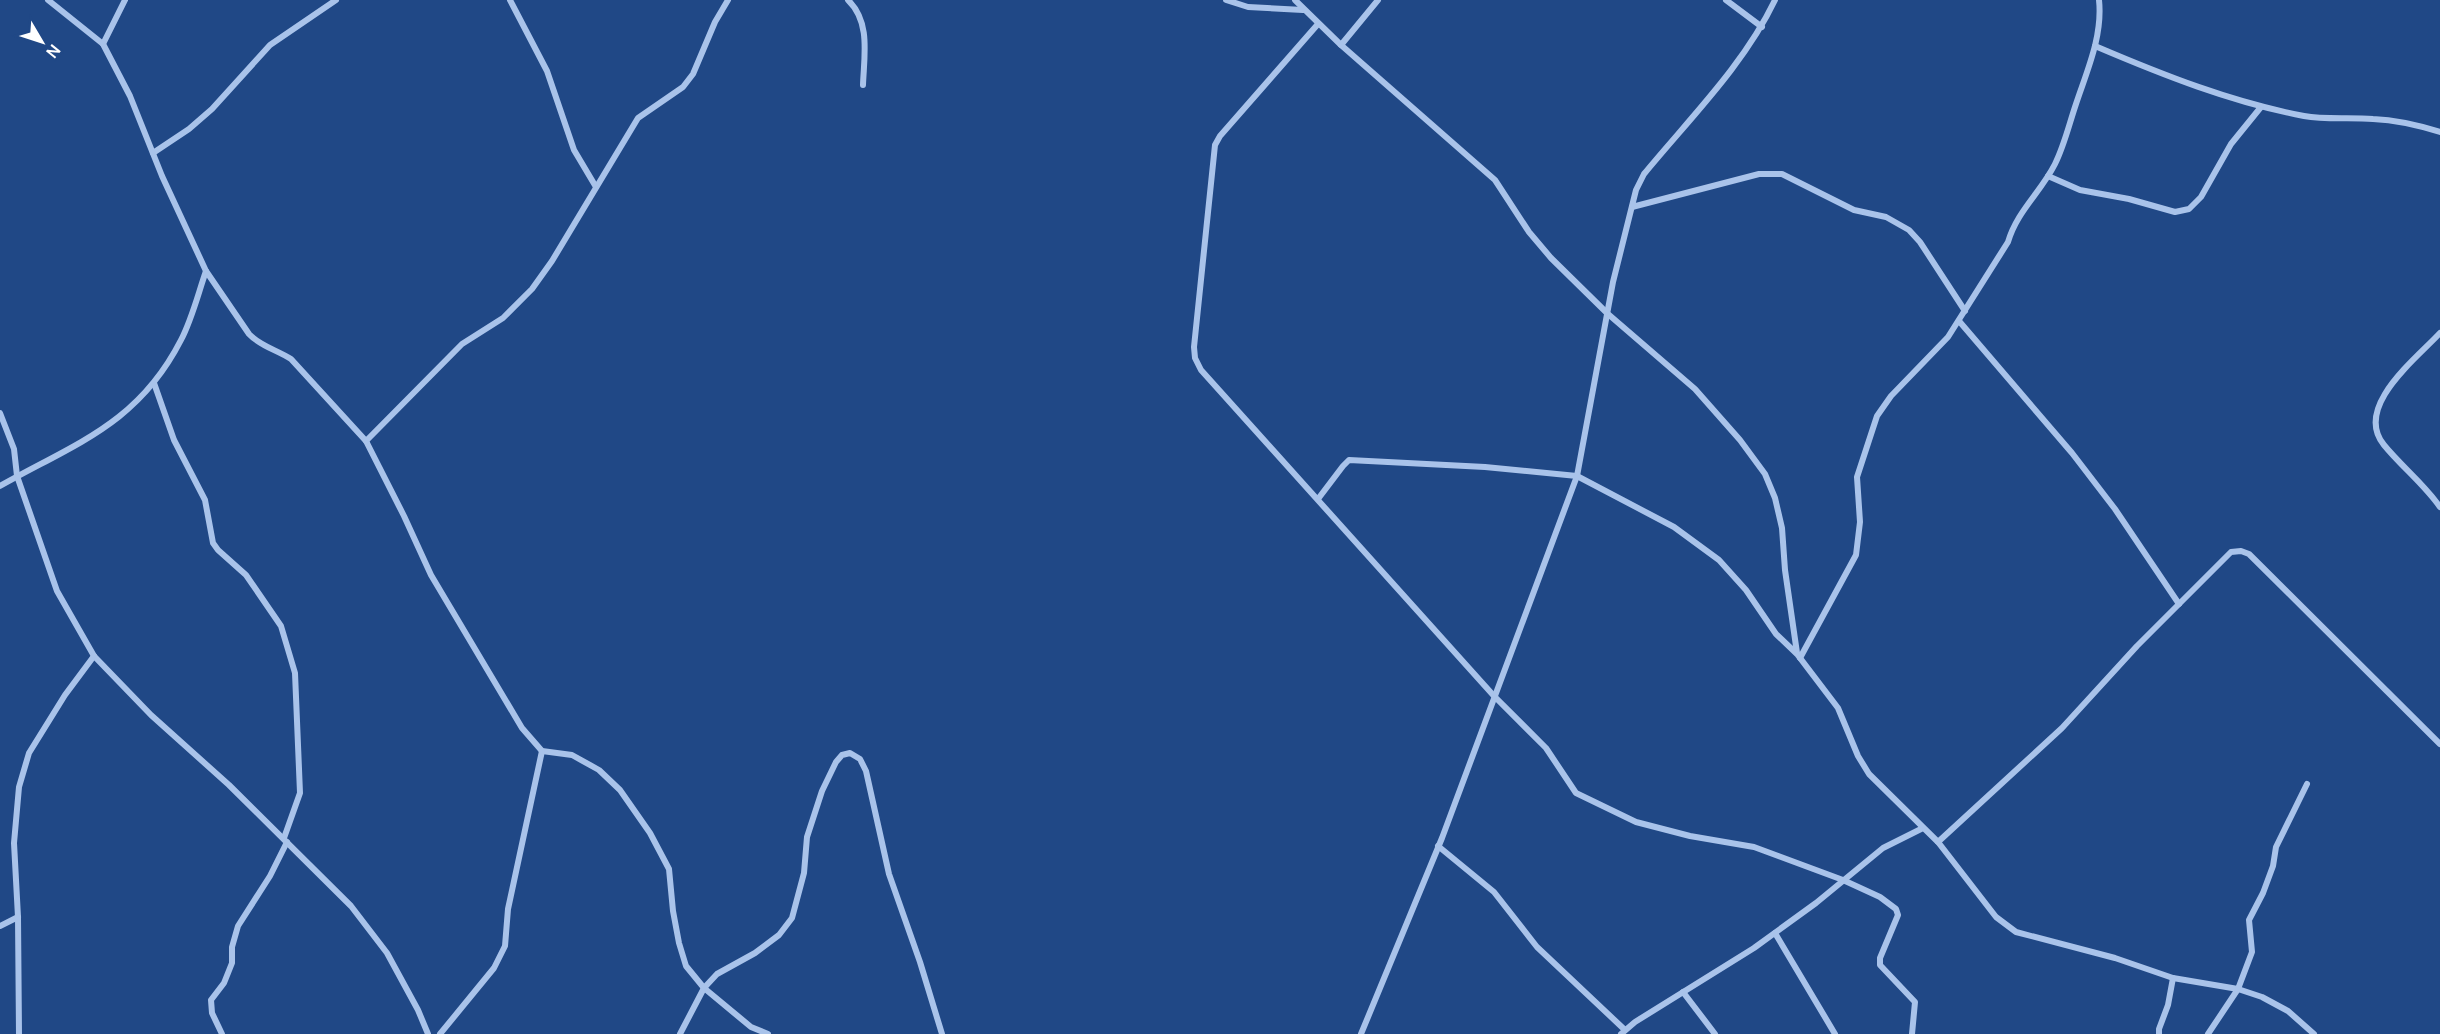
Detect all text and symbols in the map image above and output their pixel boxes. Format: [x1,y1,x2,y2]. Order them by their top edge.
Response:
north arrow [12,12,72,72]
text: N [41,40,66,63]

